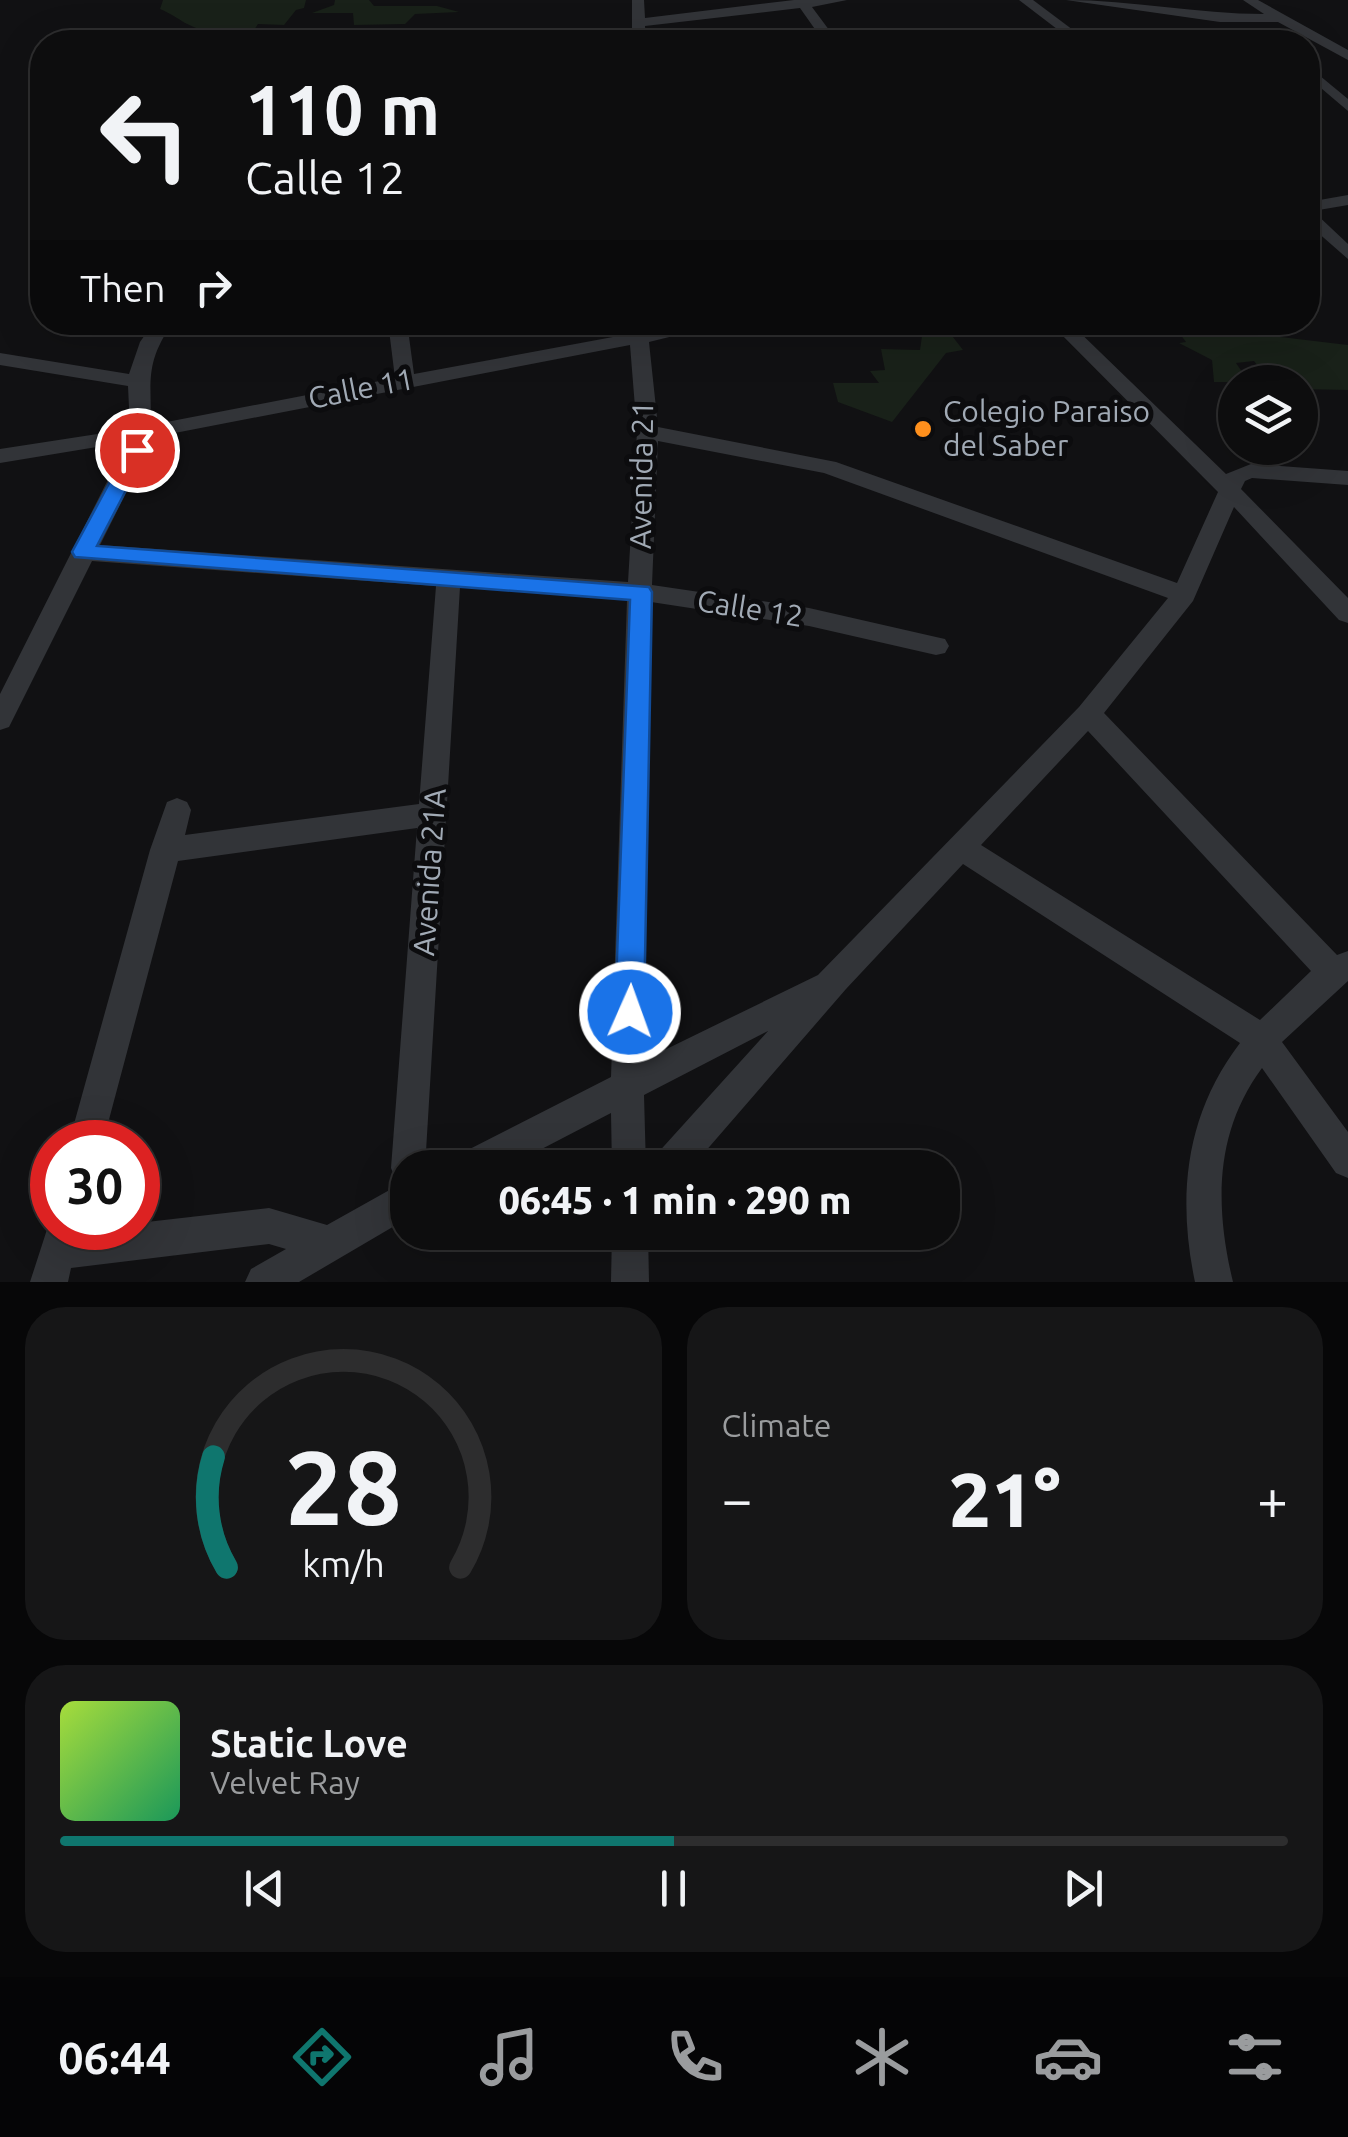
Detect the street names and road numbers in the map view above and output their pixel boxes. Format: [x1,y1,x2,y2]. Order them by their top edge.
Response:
street label: Calle 11 [305,361,416,415]
street label: Avenida 21 [623,401,659,549]
street label: Calle 12 [695,583,806,633]
street label: Avenida 21A [406,787,452,957]

